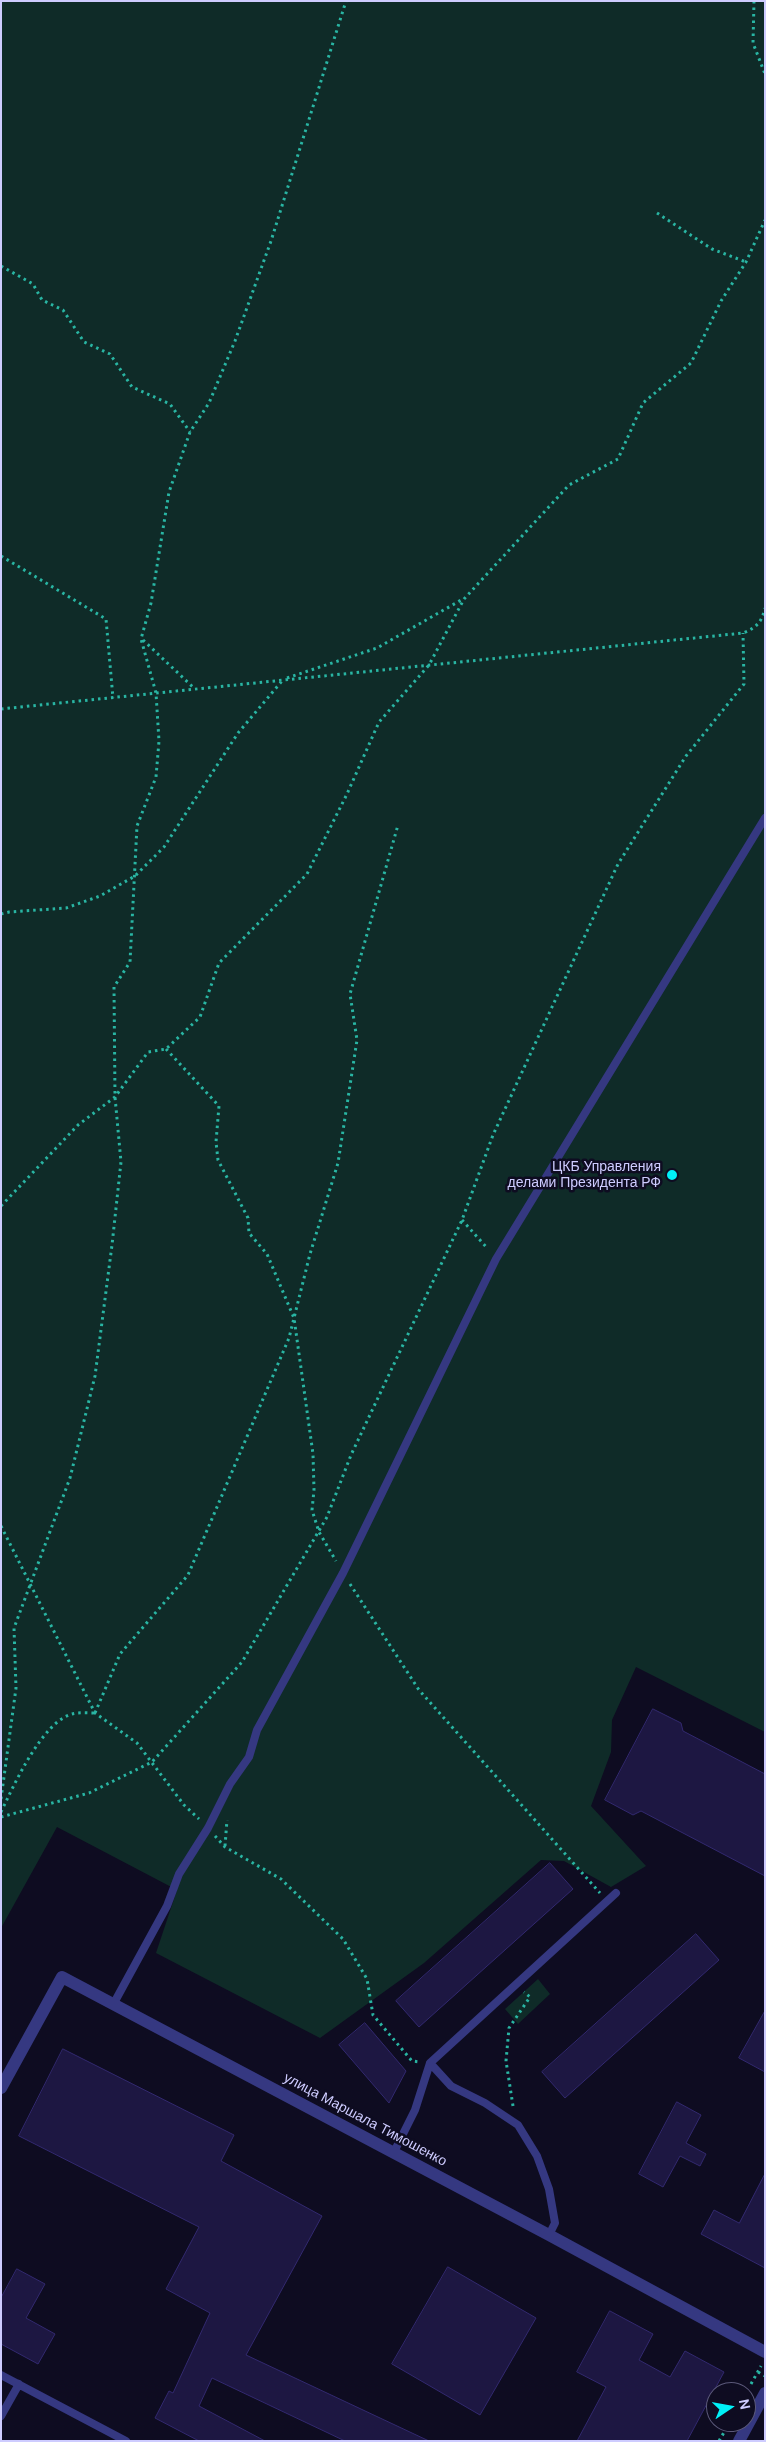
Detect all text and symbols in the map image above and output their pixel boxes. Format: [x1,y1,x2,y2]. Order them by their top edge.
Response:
place label: ЦКБ Управления делами Президента РФ [508,1159,661,1192]
marker: ЦКБ Управления делами Президента РФ [665,1168,679,1182]
street label: улица Маршала Тимошенко [281,2070,449,2170]
north arrow [706,2382,756,2432]
text: N [735,2397,755,2411]

